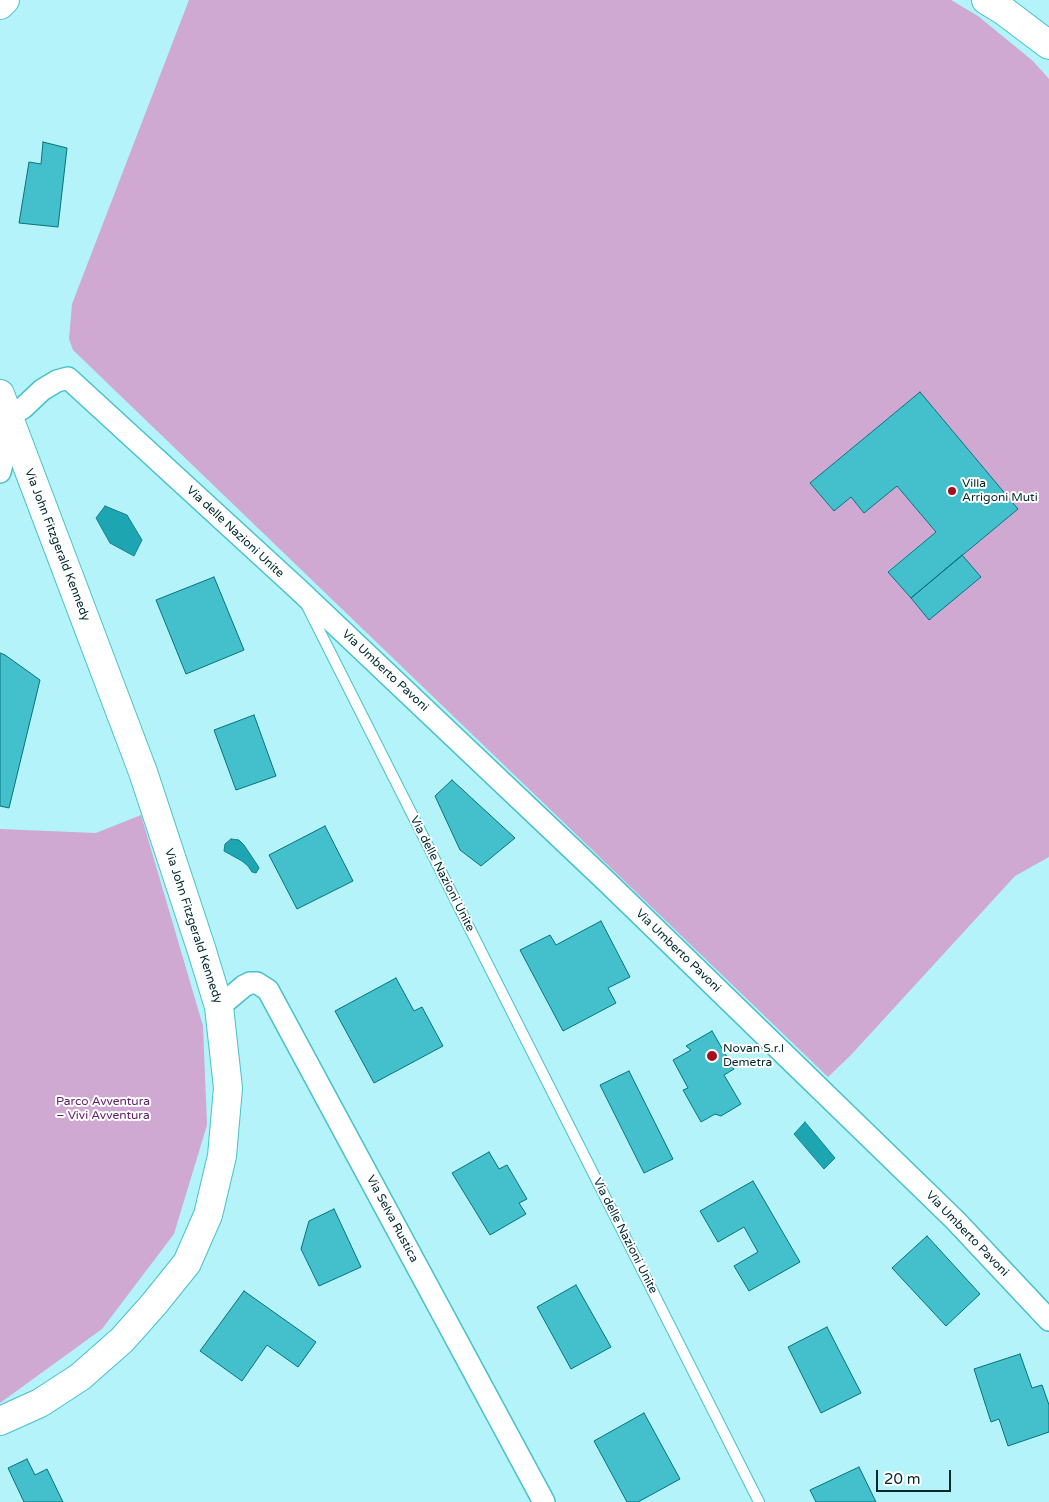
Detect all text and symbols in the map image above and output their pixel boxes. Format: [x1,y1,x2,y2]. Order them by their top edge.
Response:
street label: Via John Fitzgerald Kennedy [21,467,93,623]
place label: Villa Arrigoni Muti [962,477,1038,505]
street label: Via delle Nazioni Unite [183,483,287,581]
marker: Villa Arrigoni Muti [946,485,958,497]
street label: Via Umberto Pavoni [339,627,431,715]
street label: Via delle Nazioni Unite [407,814,477,934]
street label: Via John Fitzgerald Kennedy [161,847,225,1005]
street label: Via Umberto Pavoni [632,907,724,995]
place label: Novan S.r.l Demetra [723,1042,784,1070]
marker: Novan S.r.l Demetra [705,1049,719,1063]
park label: Parco Avventura – Vivi Avventura [56,1095,150,1123]
street label: Via Selva Rustica [363,1173,421,1265]
street label: Via delle Nazioni Unite [590,1176,660,1296]
street label: Via Umberto Pavoni [923,1188,1011,1280]
scale bar [879,1460,954,1492]
text: 20 m [884,1470,921,1488]

